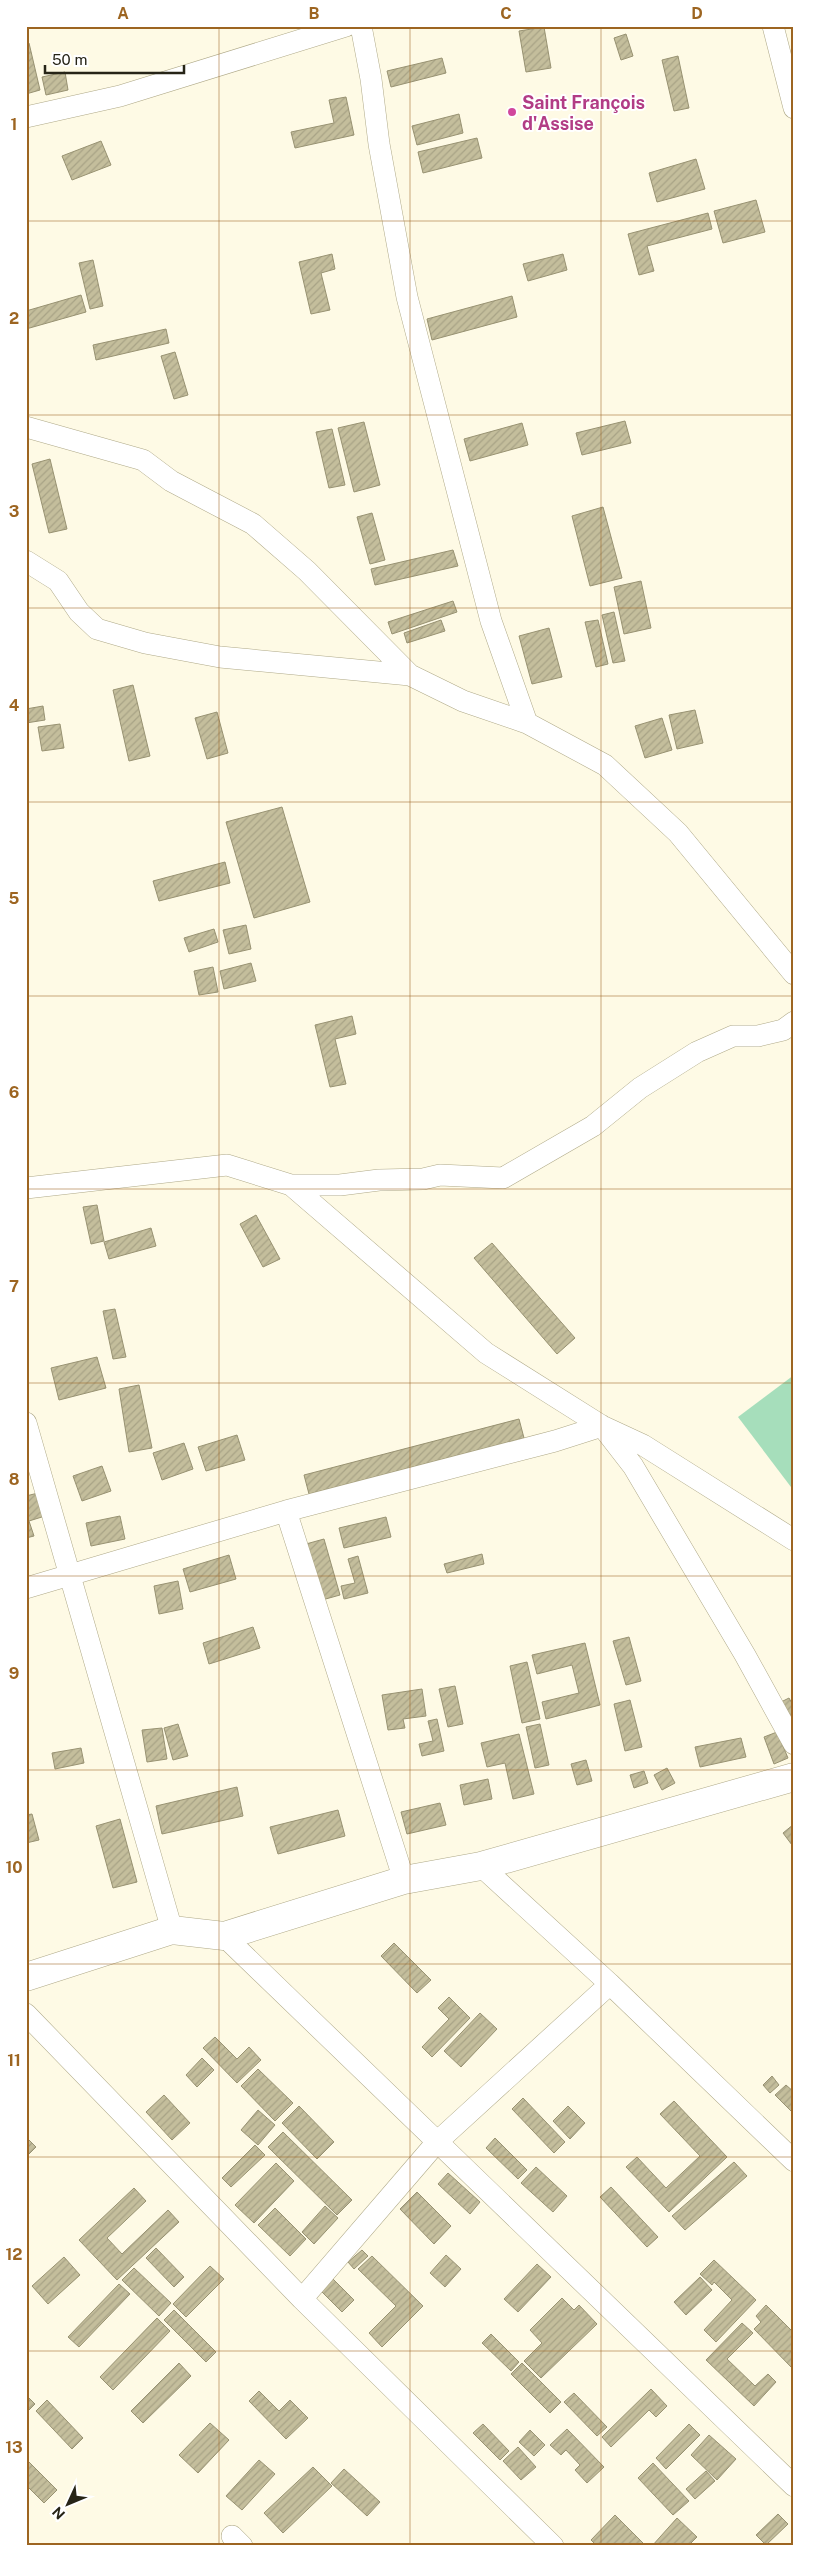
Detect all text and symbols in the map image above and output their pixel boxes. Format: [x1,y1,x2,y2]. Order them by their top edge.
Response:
text: A [117,4,129,23]
text: B [309,4,320,23]
text: C [500,4,512,23]
text: D [691,4,703,23]
scale bar [45,42,184,74]
text: 50 m [52,51,87,68]
place label: Saint François d'Assise [522,92,645,134]
marker: Saint François d'Assise [506,106,518,118]
text: 1 [11,115,17,134]
text: 2 [9,309,19,328]
text: 3 [9,502,19,521]
text: 4 [9,696,20,715]
text: 5 [9,889,20,908]
text: 6 [9,1083,19,1102]
text: 7 [9,1277,19,1296]
text: 8 [9,1470,20,1489]
text: 9 [9,1664,19,1683]
text: 10 [5,1858,23,1877]
text: 11 [7,2051,21,2070]
text: 12 [5,2245,23,2264]
text: 13 [5,2438,23,2457]
north arrow [42,2480,92,2530]
text: N [49,2504,68,2523]

